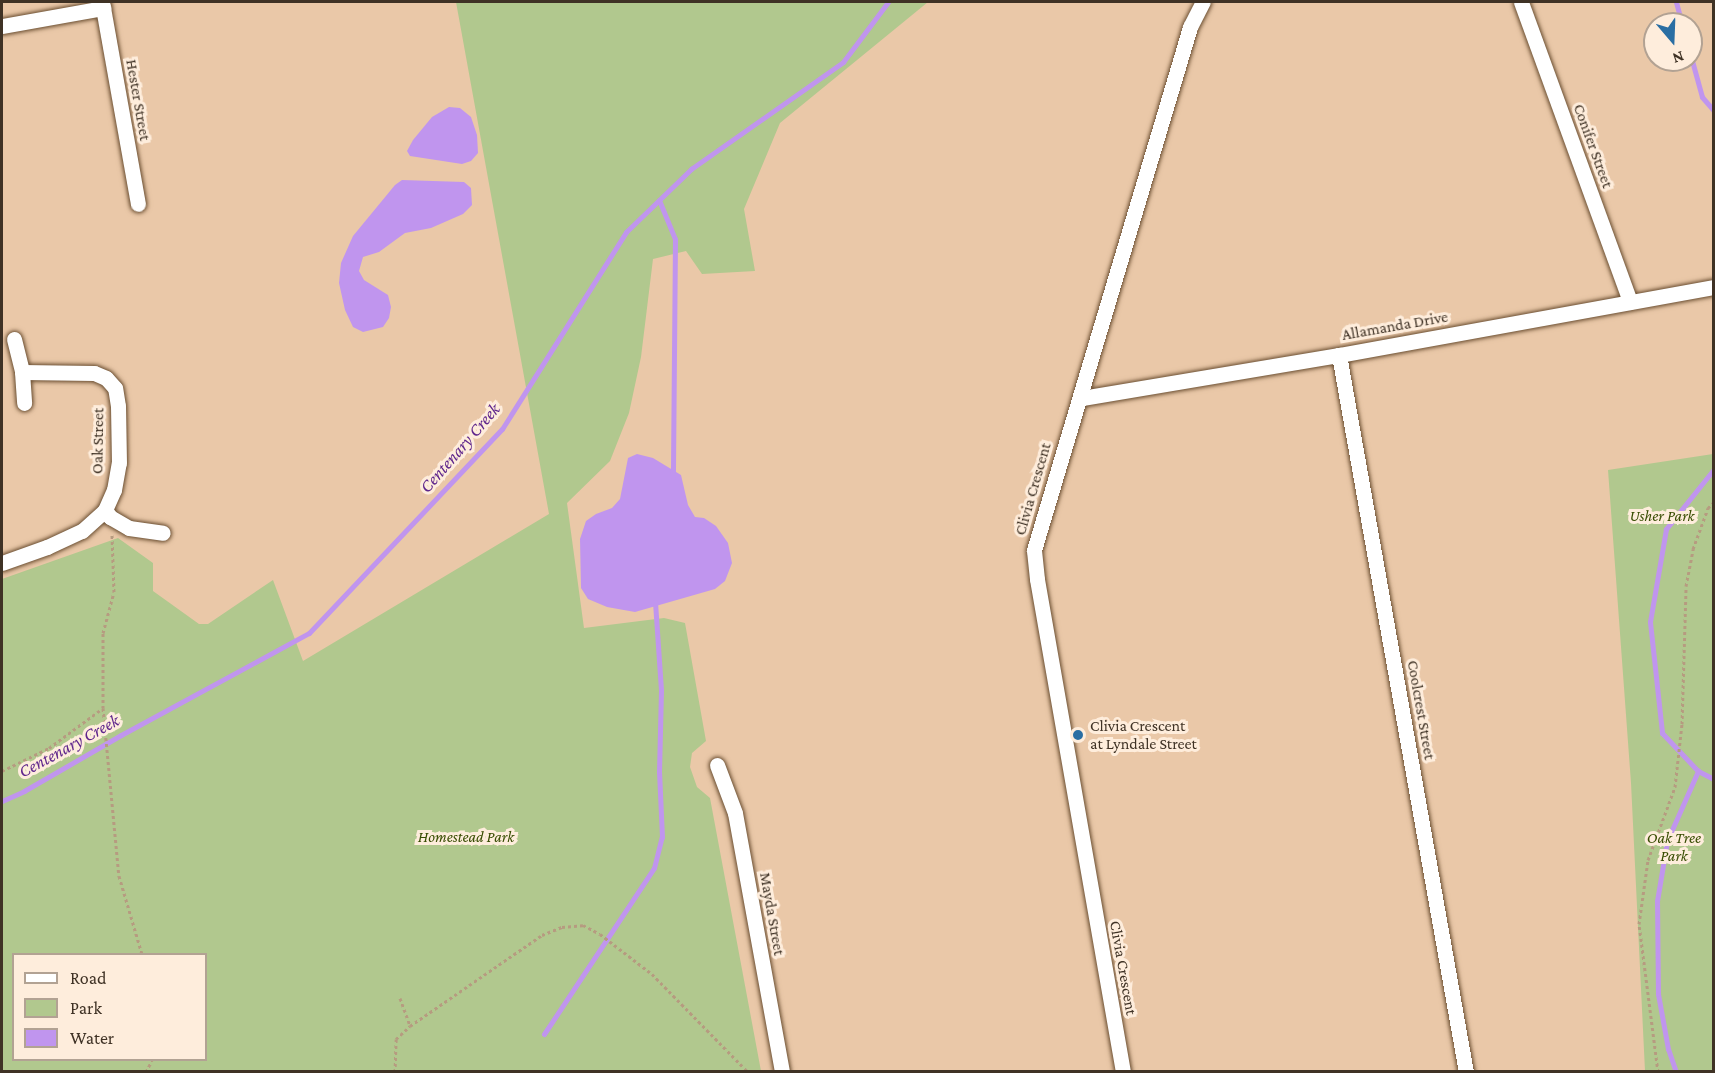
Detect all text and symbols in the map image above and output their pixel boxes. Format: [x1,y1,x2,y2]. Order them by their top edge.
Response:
north arrow [1643,12,1703,72]
text: N [1670,48,1686,67]
street label: Hester Street [121,58,155,142]
street label: Conifer Street [1569,101,1617,191]
street label: Allamanda Drive [1340,307,1450,345]
water label: Centenary Creek [415,399,505,497]
street label: Oak Street [88,408,108,474]
street label: Clivia Crescent [1011,440,1055,538]
park label: Usher Park [1629,506,1695,526]
street label: Coolcrest Street [1403,659,1439,761]
water label: Centenary Creek [15,709,123,783]
place label: Clivia Crescent at Lyndale Street [1090,716,1197,754]
marker: Clivia Crescent at Lyndale Street [1071,728,1085,742]
park label: Homestead Park [418,827,514,847]
park label: Oak Tree Park [1647,828,1701,866]
street label: Mayda Street [755,871,789,957]
street label: Clivia Crescent [1105,919,1141,1017]
legend [12,953,207,1061]
text: Road [70,968,107,988]
text: Park [70,998,102,1018]
text: Water [70,1028,114,1048]

